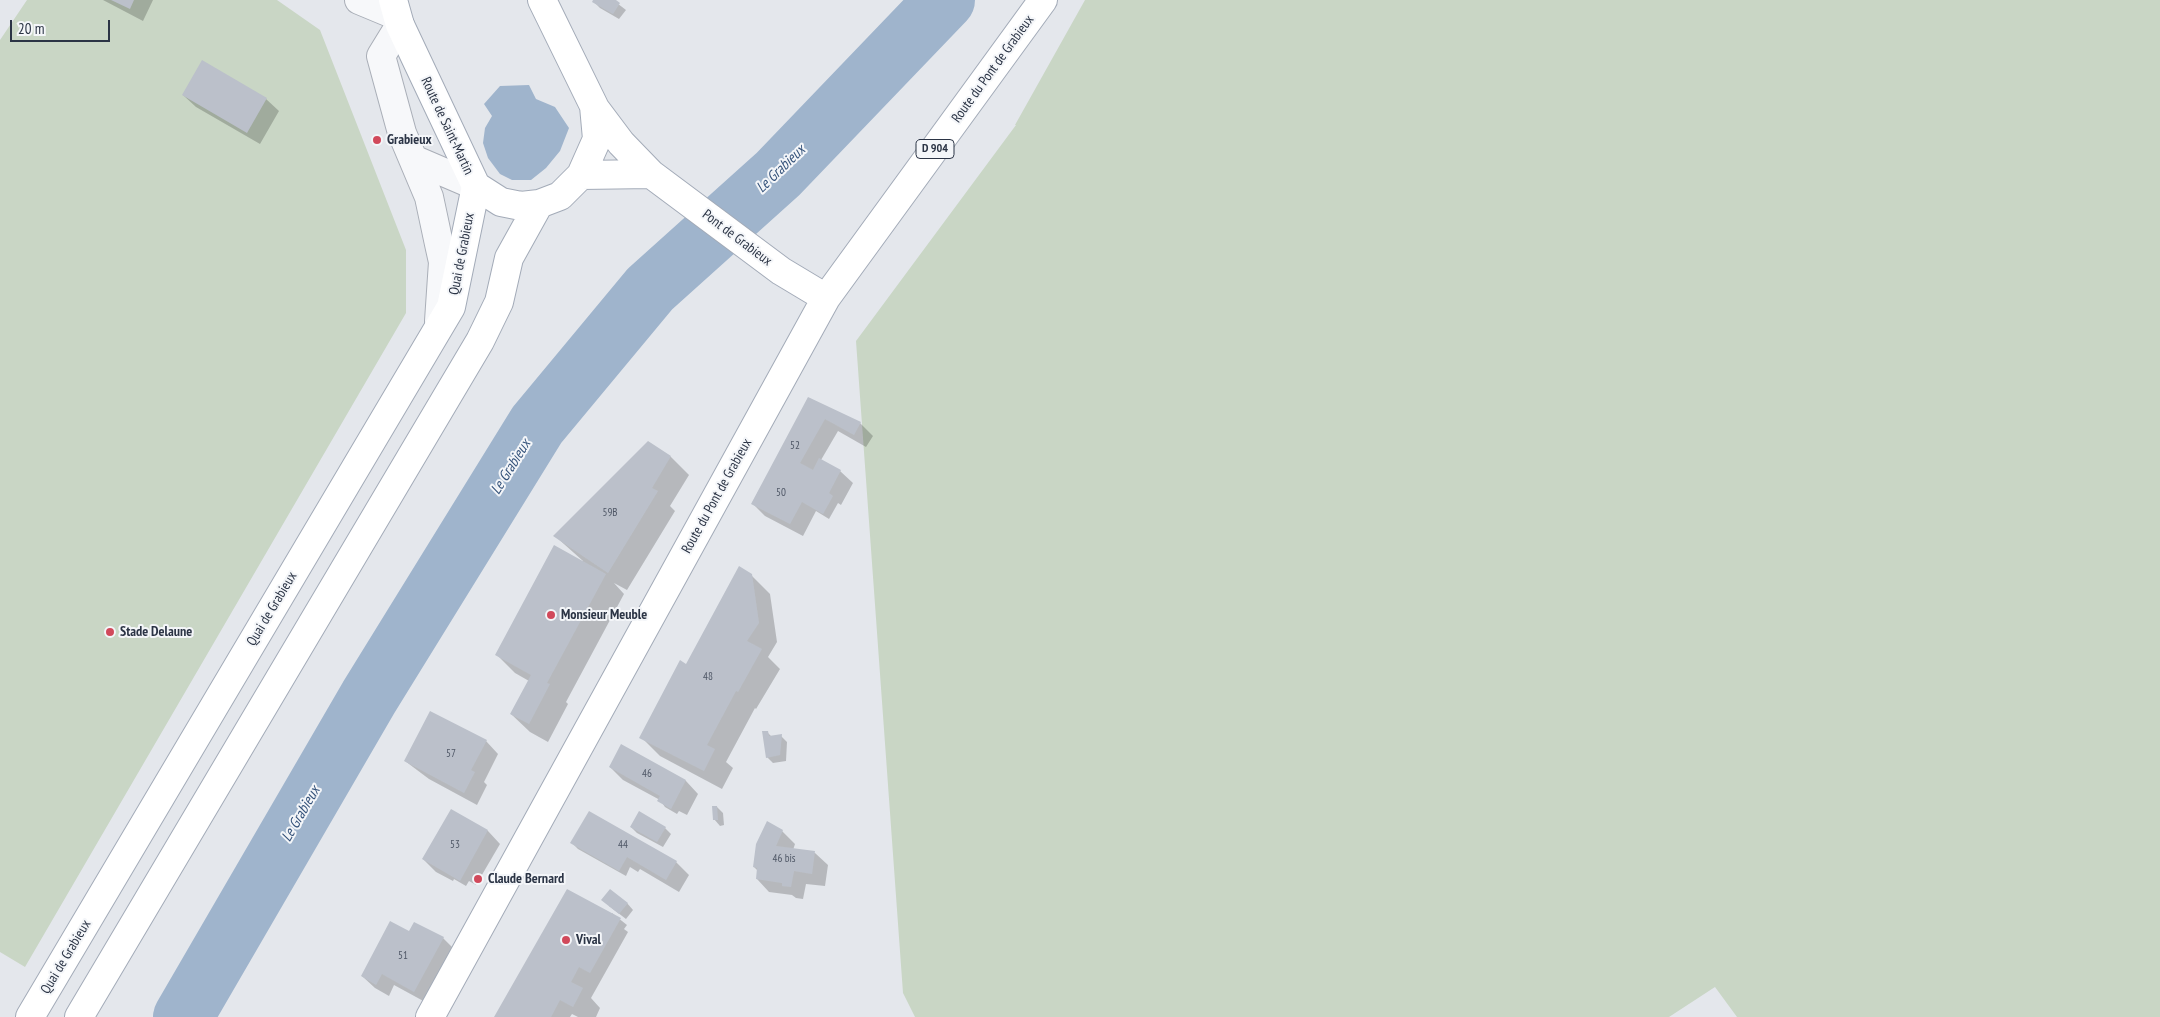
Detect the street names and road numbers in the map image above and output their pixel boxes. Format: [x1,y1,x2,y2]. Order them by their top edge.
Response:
street label: Route du Pont de Grabieux [948,12,1038,126]
street label: Route de Saint-Martin [417,75,477,177]
road number: D 904 [916,140,954,158]
street label: Pont de Grabieux [699,206,775,270]
street label: Quai de Grabieux [446,212,478,296]
street label: Route du Pont de Grabieux [678,436,756,556]
street label: Quai de Grabieux [243,569,301,649]
street label: Quai de Grabieux [37,917,95,997]

